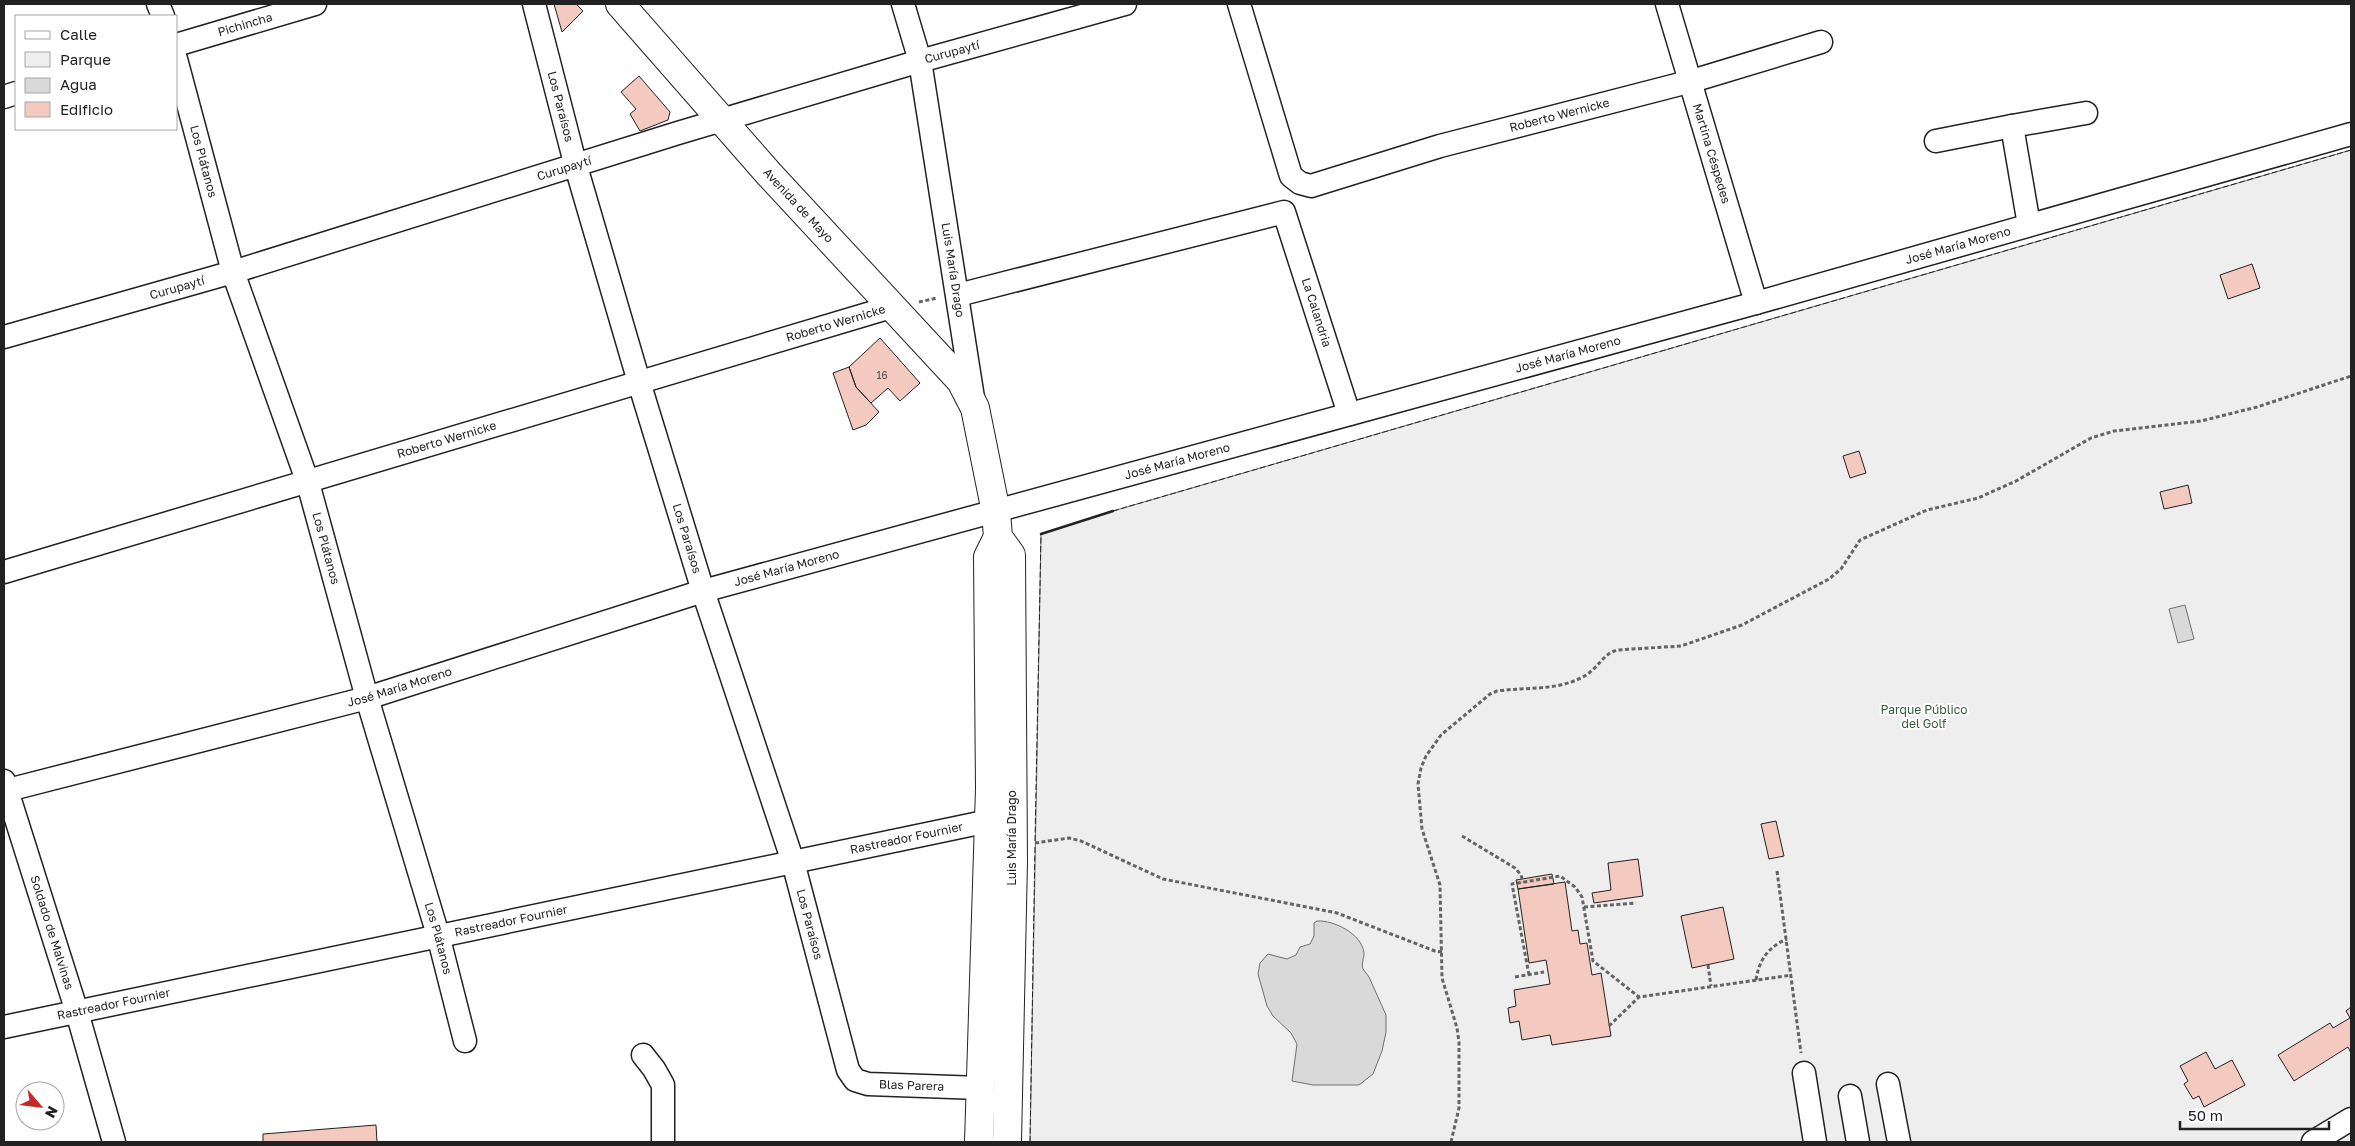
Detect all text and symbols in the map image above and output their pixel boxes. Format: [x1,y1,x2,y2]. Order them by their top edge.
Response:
street label: Pichincha [216,9,274,39]
legend [15,15,178,130]
text: Calle [60,25,97,43]
street label: Curupaytí [923,37,982,66]
text: Parque [60,50,111,68]
street label: Los Paraísos [545,70,577,143]
text: Agua [60,75,97,93]
street label: Roberto Wernicke [1508,95,1611,135]
text: Edificio [60,100,113,118]
street label: Martina Céspedes [1690,101,1734,205]
street label: Los Plátanos [187,123,221,199]
street label: Curupaytí [535,152,594,184]
street label: Avenida de Mayo [760,165,837,246]
street label: Luis María Drago [939,221,968,318]
street label: José María Moreno [1904,223,2012,267]
street label: Curupaytí [148,272,207,302]
street label: La Calandria [1299,276,1335,349]
street label: Roberto Wernicke [784,301,887,345]
street label: José María Moreno [1513,332,1622,376]
house number: 16 [877,369,887,381]
street label: Roberto Wernicke [395,417,498,461]
street label: José María Moreno [1123,439,1232,482]
street label: Los Paraísos [670,502,705,575]
street label: Los Plátanos [309,510,343,586]
street label: José María Moreno [732,546,841,589]
street label: José María Moreno [346,663,454,710]
park label: Parque Público del Golf [1881,702,1967,731]
street label: Luis María Drago [1004,790,1019,886]
street label: Rastreador Fournier [849,819,965,857]
street label: Soldado de Malvinas [27,873,77,991]
street label: Los Paraísos [793,887,826,961]
street label: Los Plátanos [422,900,456,976]
street label: Rastreador Fournier [453,901,569,940]
street label: Rastreador Fournier [56,984,172,1023]
street label: Blas Parera [879,1076,945,1094]
north arrow [15,1081,65,1131]
scale bar [2180,1098,2329,1130]
text: N [42,1104,62,1121]
text: 50 m [2188,1106,2223,1124]

